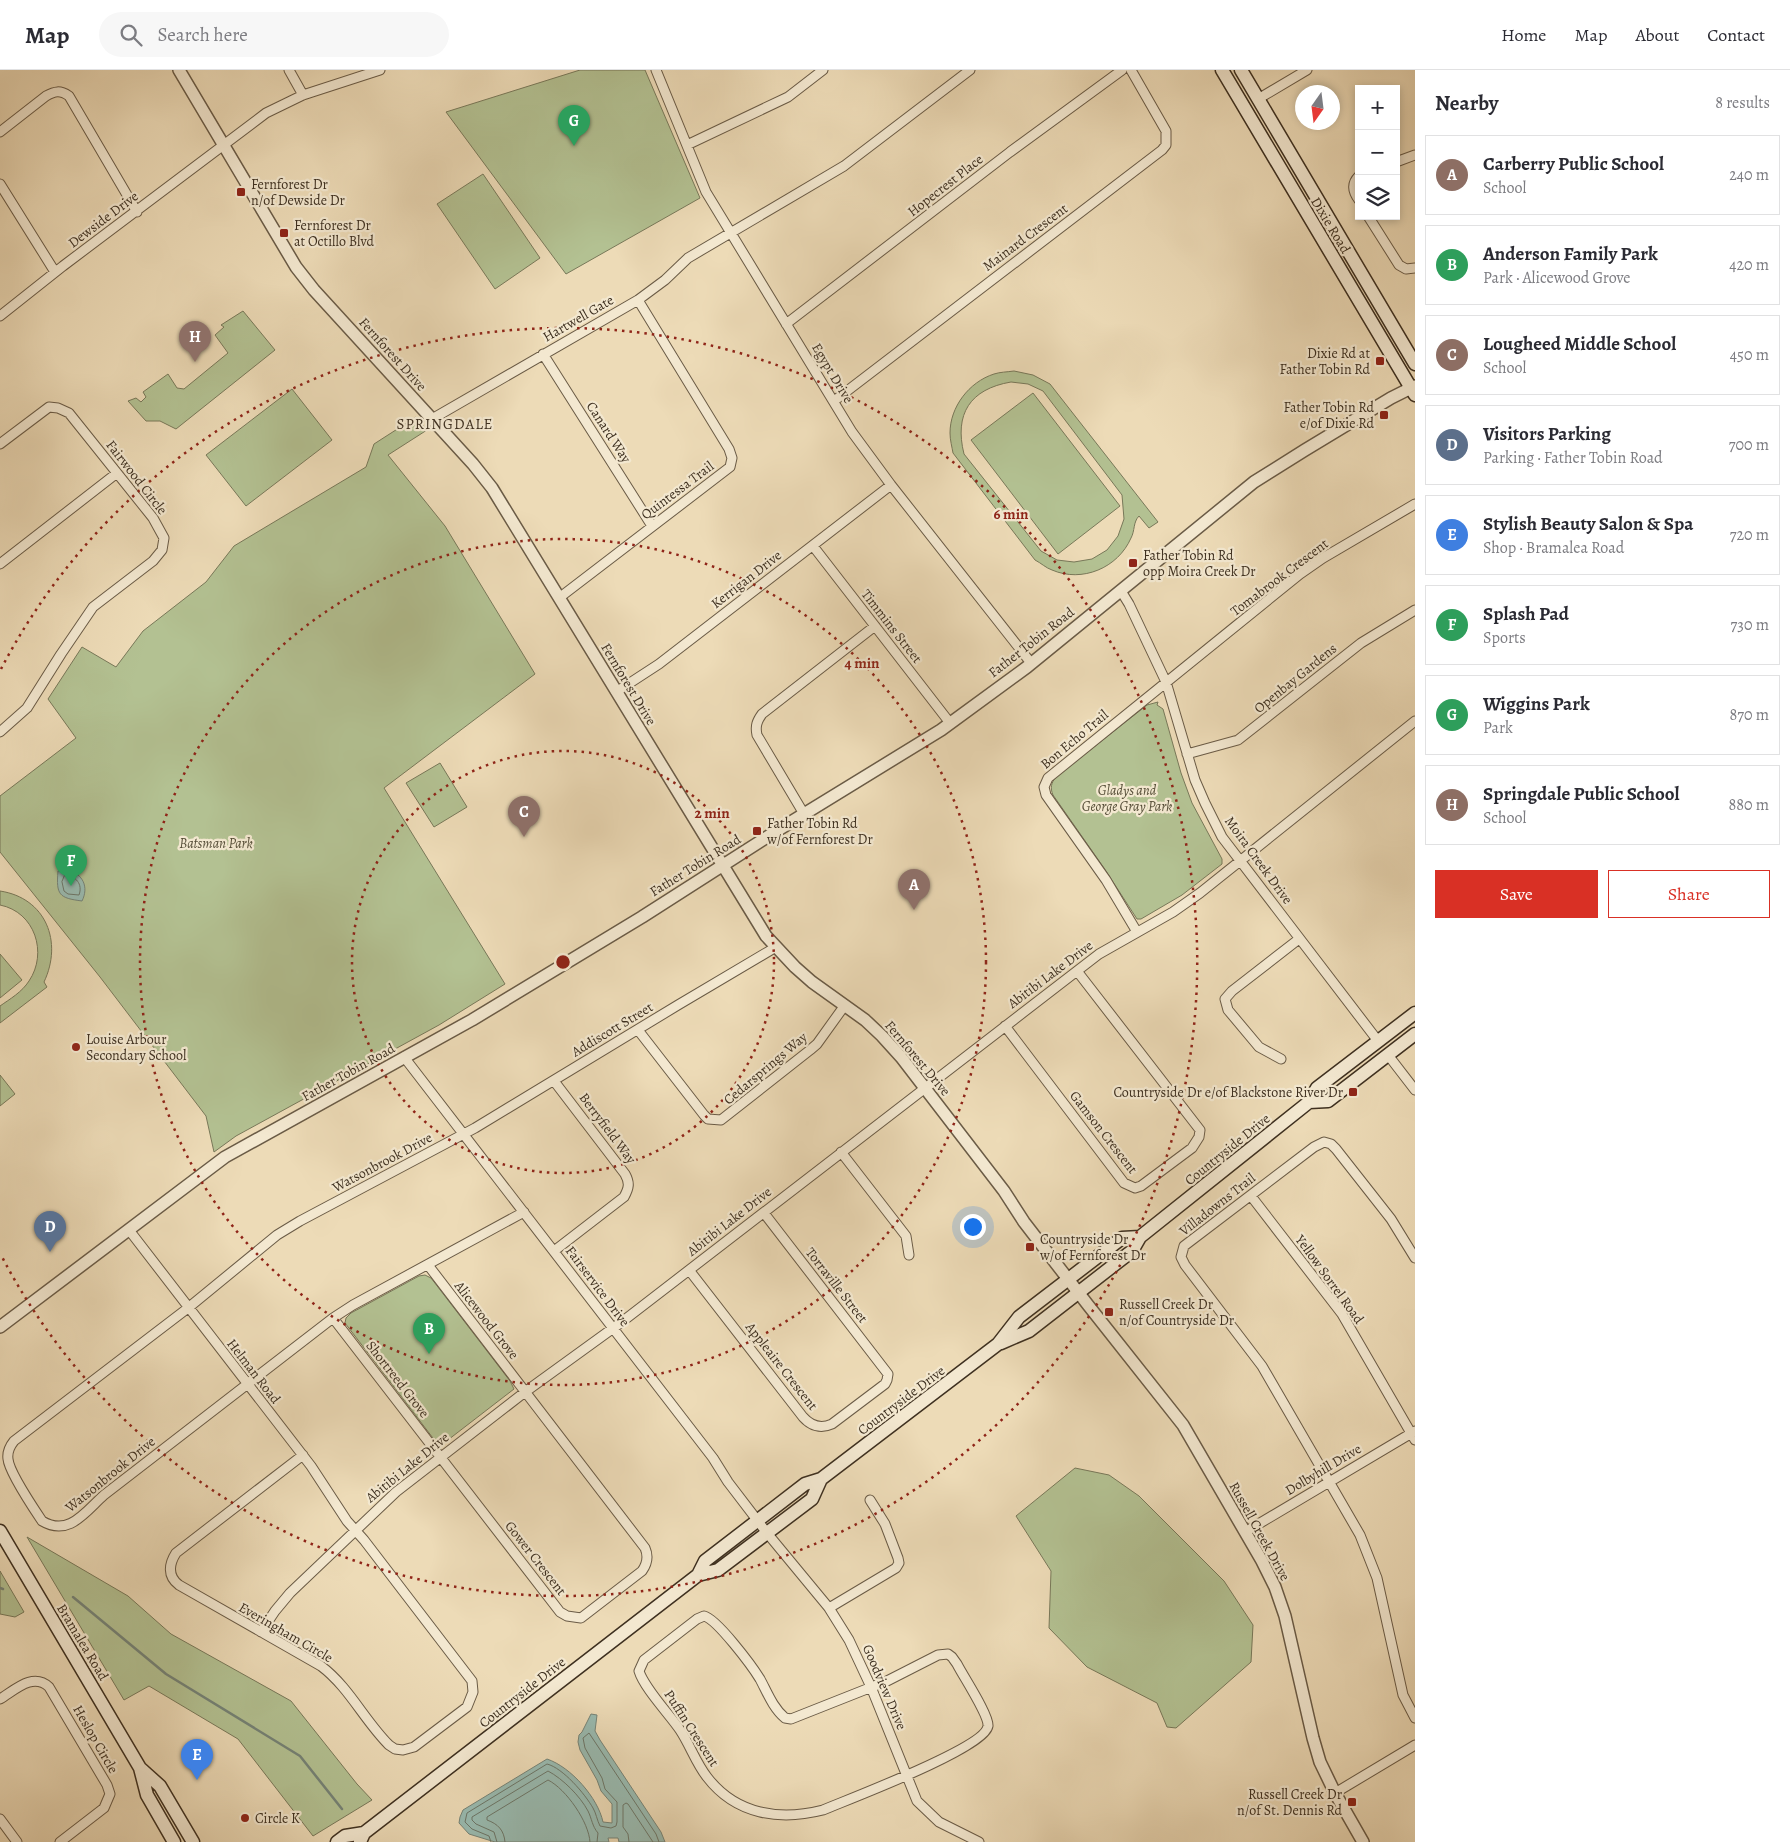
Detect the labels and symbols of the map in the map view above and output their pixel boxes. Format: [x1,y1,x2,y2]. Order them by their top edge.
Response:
north arrow [1295,85,1340,130]
pin: G [558,105,590,146]
street label: Hopecrest Place [904,150,987,221]
place label: Fernforest Dr n/of Dewside Dr [251,175,346,210]
marker: Fernforest Dr n/of Dewside Dr [235,186,247,198]
street label: Dewside Drive [64,187,142,252]
street label: Dixie Road [1306,194,1355,257]
street label: Mainard Crescent [979,199,1072,276]
place label: Fernforest Dr at Octillo Blvd [294,216,374,251]
marker: Fernforest Dr at Octillo Blvd [278,227,290,239]
street label: Hartwell Gate [539,290,617,346]
street label: Fernforest Drive [354,313,431,395]
pin: H [179,321,211,362]
street label: Egypt Drive [807,340,858,407]
place label: Dixie Rd at Father Tobin Rd [1279,344,1370,379]
marker: Dixie Rd at Father Tobin Rd [1374,355,1386,367]
street label: Canard Way [582,398,636,467]
place label: Father Tobin Rd e/of Dixie Rd [1283,398,1374,433]
marker: Father Tobin Rd e/of Dixie Rd [1378,409,1390,421]
district label: SPRINGDALE [397,414,493,434]
street label: Fairwood Circle [101,436,172,519]
street label: Quintessa Trail [637,456,718,524]
text: 6 min [994,504,1029,524]
street label: Tomabrook Crescent [1227,534,1332,620]
street label: Kerrigan Drive [707,546,785,613]
place label: Father Tobin Rd opp Moira Creek Dr [1143,546,1256,581]
marker: Father Tobin Rd opp Moira Creek Dr [1127,557,1139,569]
street label: Timmins Street [857,585,927,667]
street label: Father Tobin Road [984,603,1079,682]
street label: Fernforest Drive [596,639,661,729]
street label: Openbay Gardens [1250,639,1341,718]
text: 4 min [844,653,880,673]
street label: Bon Echo Trail [1036,705,1113,773]
park label: Gladys and George Gray Park [1082,781,1172,816]
pin: C [508,796,540,837]
text: 2 min [694,803,730,823]
street label: Moira Creek Drive [1220,812,1297,908]
place label: Father Tobin Rd w/of Fernforest Dr [766,814,873,849]
marker: Father Tobin Rd w/of Fernforest Dr [751,825,763,837]
street label: Father Tobin Road [646,830,745,901]
park label: Batsman Park [179,834,253,853]
pin: F [55,845,87,886]
pin: A [898,869,930,910]
street label: Abitibi Lake Drive [1003,936,1097,1013]
centre of rings [554,953,572,971]
street label: Addiscott Street [567,997,657,1062]
street label: Fernforest Drive [880,1017,955,1100]
street label: Cedarsprings Way [719,1027,812,1109]
place label: Louise Arbour Secondary School [86,1030,187,1065]
street label: Father Tobin Road [298,1039,399,1106]
marker: Louise Arbour Secondary School [70,1041,82,1053]
place label: Countryside Dr e/of Blackstone River Dr [1113,1083,1344,1102]
marker: Countryside Dr e/of Blackstone River Dr [1347,1086,1359,1098]
street label: Gamson Crescent [1065,1087,1142,1178]
street label: Berryfield Way [575,1089,641,1168]
street label: Countryside Drive [1181,1109,1274,1190]
street label: Watsonbrook Drive [328,1128,436,1197]
street label: Villadowns Trail [1174,1168,1260,1241]
street label: Abitibi Lake Drive [682,1182,775,1261]
pin: D [34,1211,66,1252]
your location [960,1214,986,1240]
place label: Countryside Dr w/of Fernforest Dr [1039,1230,1146,1265]
street label: Yellow Sorrel Road [1290,1230,1369,1328]
marker: Countryside Dr w/of Fernforest Dr [1024,1241,1036,1253]
street label: Fairservice Drive [561,1242,634,1330]
street label: Torraville Street [801,1244,872,1327]
street label: Alicewood Grove [449,1276,523,1363]
place label: Russell Creek Dr n/of Countryside Dr [1119,1295,1235,1330]
marker: Russell Creek Dr n/of Countryside Dr [1103,1306,1115,1318]
pin: B [413,1313,445,1354]
street label: Appleaire Crescent [741,1318,822,1415]
street label: Helman Road [222,1335,285,1408]
street label: Shortreed Grove [361,1337,434,1422]
street label: Countryside Drive [854,1361,949,1439]
street label: Abitibi Lake Drive [361,1428,453,1508]
street label: Watsonbrook Drive [61,1432,159,1517]
street label: Dolbyhill Drive [1282,1439,1365,1500]
street label: Russell Creek Drive [1225,1478,1295,1584]
street label: Gower Crescent [500,1517,571,1600]
street label: Everingham Circle [235,1598,336,1667]
street label: Bramalea Road [52,1600,113,1685]
street label: Goodview Drive [858,1642,911,1733]
street label: Countryside Drive [475,1653,569,1732]
street label: Puffin Crescent [660,1686,724,1771]
street label: Heslop Circle [68,1702,123,1777]
pin: E [181,1739,213,1780]
place label: Russell Creek Dr n/of St. Dennis Rd [1237,1785,1343,1820]
marker: Russell Creek Dr n/of St. Dennis Rd [1346,1796,1358,1808]
place label: Circle K [255,1809,300,1828]
marker: Circle K [239,1812,251,1824]

